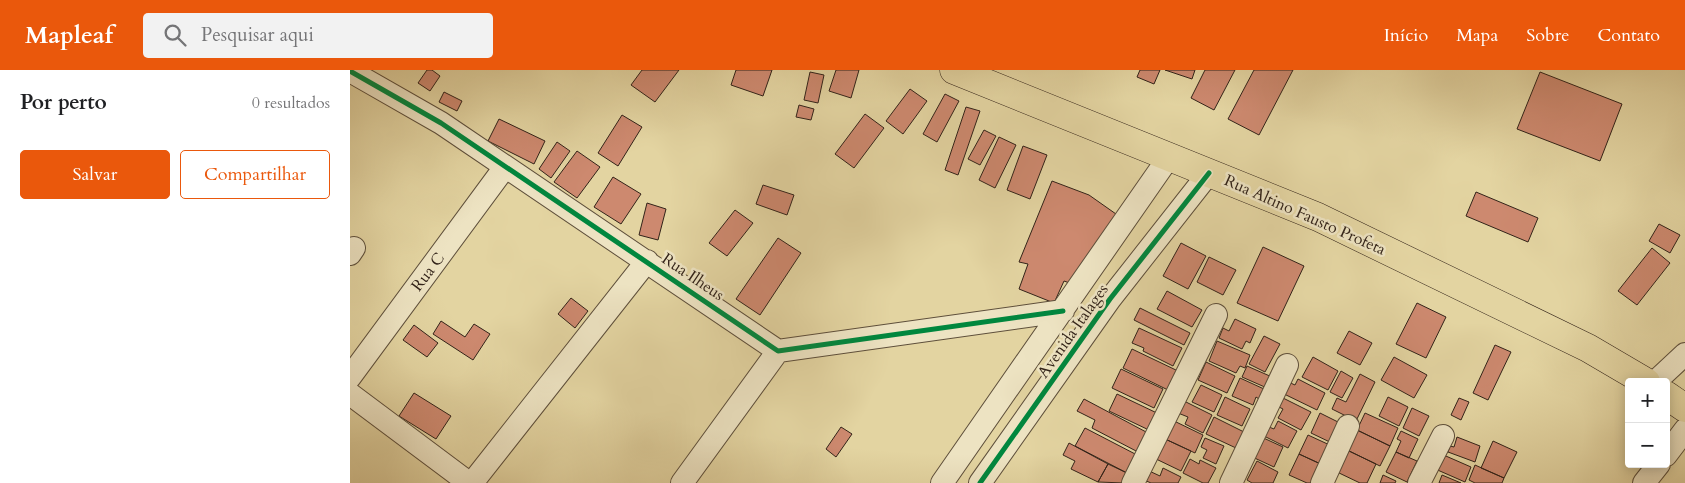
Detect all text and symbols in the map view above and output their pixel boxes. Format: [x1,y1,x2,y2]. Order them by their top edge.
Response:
search box [143,13,493,58]
text: Mapleaf [25,19,113,52]
icon: search [161,21,189,49]
text: Pesquisar aqui [201,22,314,48]
text: Início [1384,23,1428,48]
text: Mapa [1456,23,1498,48]
text: Sobre [1526,23,1569,48]
text: Contato [1597,23,1660,48]
text: Por perto [20,88,107,117]
text: 0 resultados [252,92,330,114]
button: Salvar [20,150,170,199]
button: Compartilhar [180,150,330,199]
street label: Rua Altino Fausto Profeta [1221,169,1389,261]
street label: Rua C [406,248,450,296]
street label: Rua Ilheus [658,248,728,306]
street label: Avenida Italages [1032,280,1114,382]
map controls [1625,378,1670,468]
button: + [1625,378,1670,423]
button: − [1625,423,1670,468]

